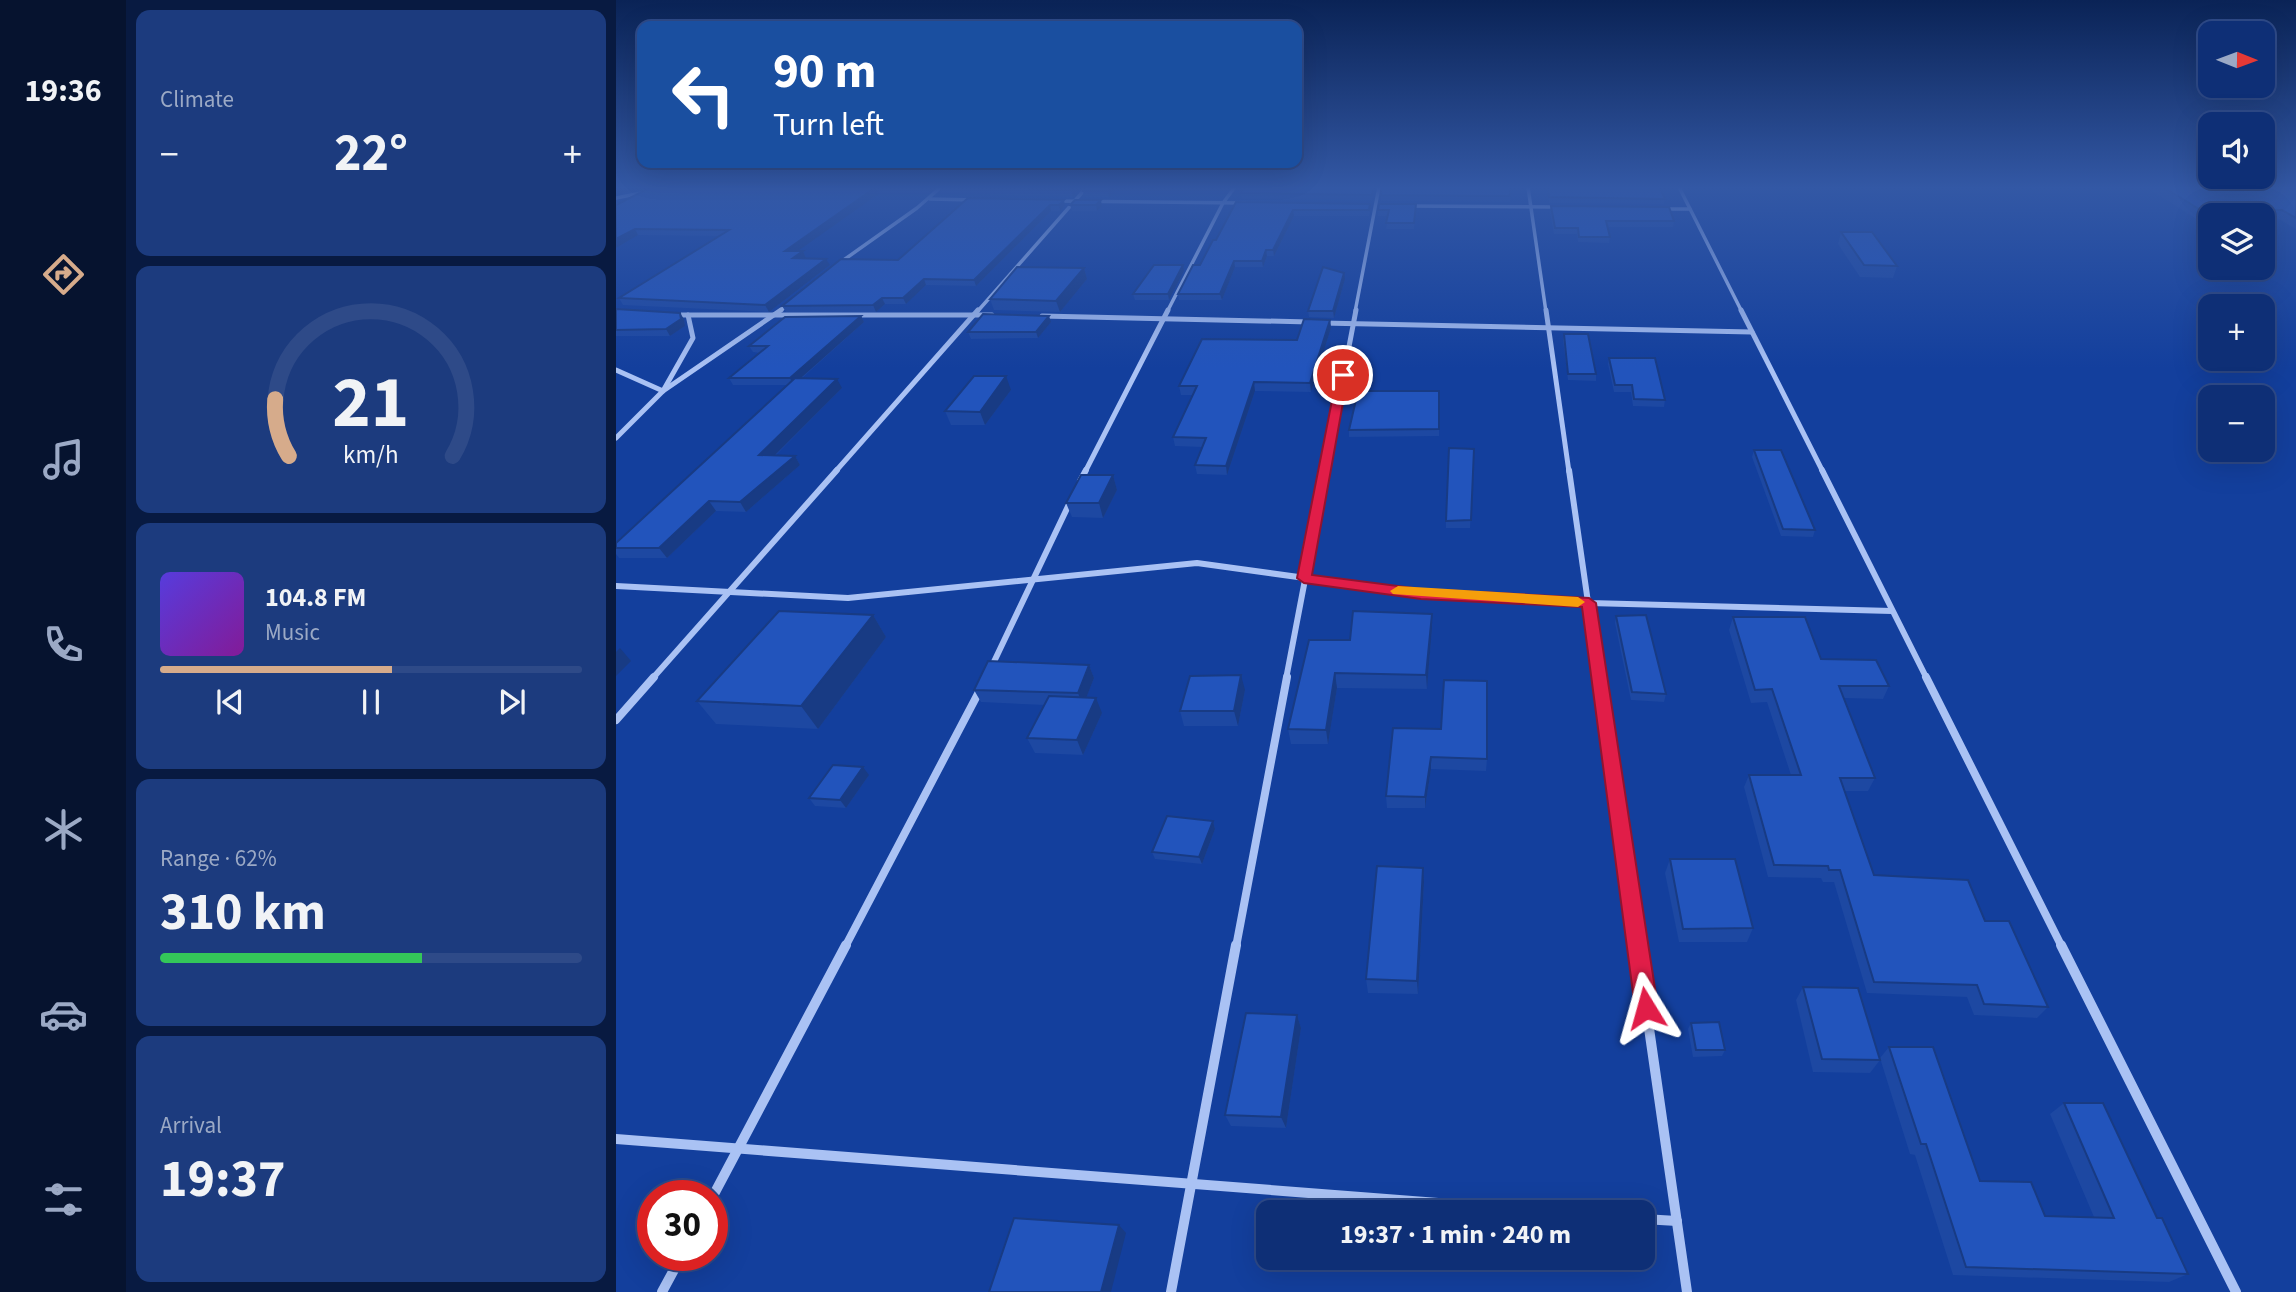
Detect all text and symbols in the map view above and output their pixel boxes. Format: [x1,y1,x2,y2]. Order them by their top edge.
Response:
north arrow [2198,21,2275,98]
map controls [2198,21,2275,462]
text: 90 m [773,37,877,107]
icon: left [658,49,749,140]
text: 19:36 [24,68,102,114]
text: Climate [160,83,234,116]
text: Turn left [773,102,884,148]
button: sound [2198,112,2275,189]
text: 22° [334,117,408,191]
text: − [160,128,179,182]
text: + [563,128,582,182]
button: layers [2198,203,2275,280]
icon: directions [39,250,88,299]
button: + [2198,294,2275,371]
pin [1313,345,1373,405]
text: 21 [333,351,409,455]
icon: arrive [1324,356,1362,394]
button: − [2198,385,2275,462]
icon: music [39,435,88,484]
text: km/h [343,436,399,472]
text: 104.8 FM [265,579,366,616]
text: Music [265,616,320,649]
icon: phone [39,620,88,669]
icon: previous [211,683,249,721]
icon: pause [352,683,390,721]
icon: next [493,683,531,721]
icon: climate [39,805,88,854]
text: Range · 62% [160,842,277,875]
text: 310 km [160,876,326,950]
position arrow [1609,971,1683,1045]
icon: car [39,990,88,1039]
text: Arrival [160,1109,222,1142]
text: 19:37 [160,1143,285,1217]
icon: filters [39,1175,88,1224]
speed limit sign: 30 [637,1180,728,1271]
text: 19:37 · 1 min · 240 m [1340,1216,1571,1253]

